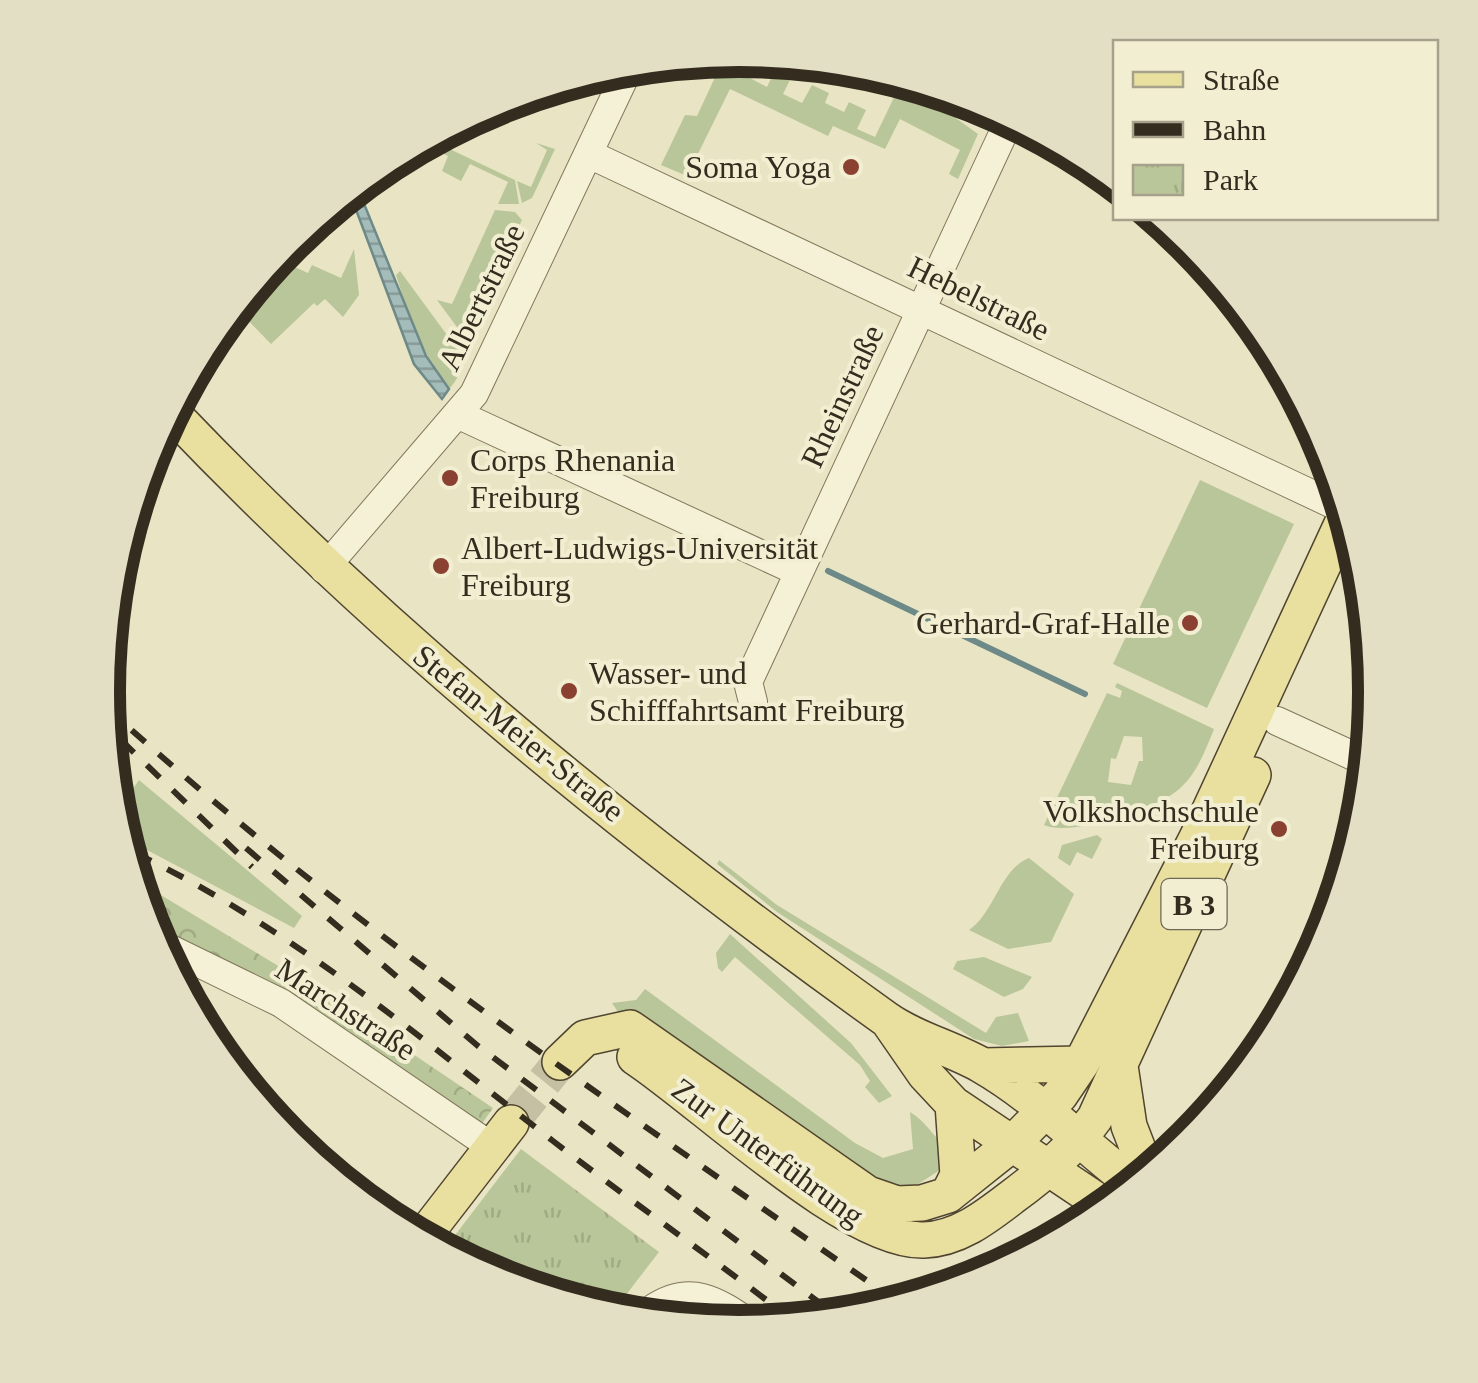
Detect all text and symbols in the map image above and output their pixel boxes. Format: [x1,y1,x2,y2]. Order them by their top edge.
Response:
legend [1113,40,1438,220]
text: Straße [1203,63,1280,96]
text: Bahn [1203,113,1266,146]
place label: Soma Yoga [685,149,831,185]
marker: Soma Yoga [840,156,862,178]
text: Park [1203,163,1258,196]
street label: Albertstraße [430,218,532,376]
street label: Hebelstraße [902,248,1056,348]
street label: Rheinstraße [793,319,891,473]
place label: Corps Rhenania Freiburg [470,442,675,515]
marker: Corps Rhenania Freiburg [439,467,461,489]
place label: Albert-Ludwigs-Universität Freiburg [461,530,818,603]
marker: Albert-Ludwigs-Universität Freiburg [430,555,452,577]
place label: Gerhard-Graf-Halle [916,605,1170,641]
marker: Gerhard-Graf-Halle [1179,612,1201,634]
street label: Stefan-Meier-Straße [406,637,632,829]
place label: Wasser- und Schifffahrtsamt Freiburg [589,655,905,728]
marker: Wasser- und Schifffahrtsamt Freiburg [558,680,580,702]
place label: Volkshochschule Freiburg [1043,793,1259,866]
marker: Volkshochschule Freiburg [1268,818,1290,840]
road number: B 3 [1162,879,1226,929]
street label: Marchstraße [269,950,423,1068]
street label: Zur Unterführung [665,1070,871,1234]

